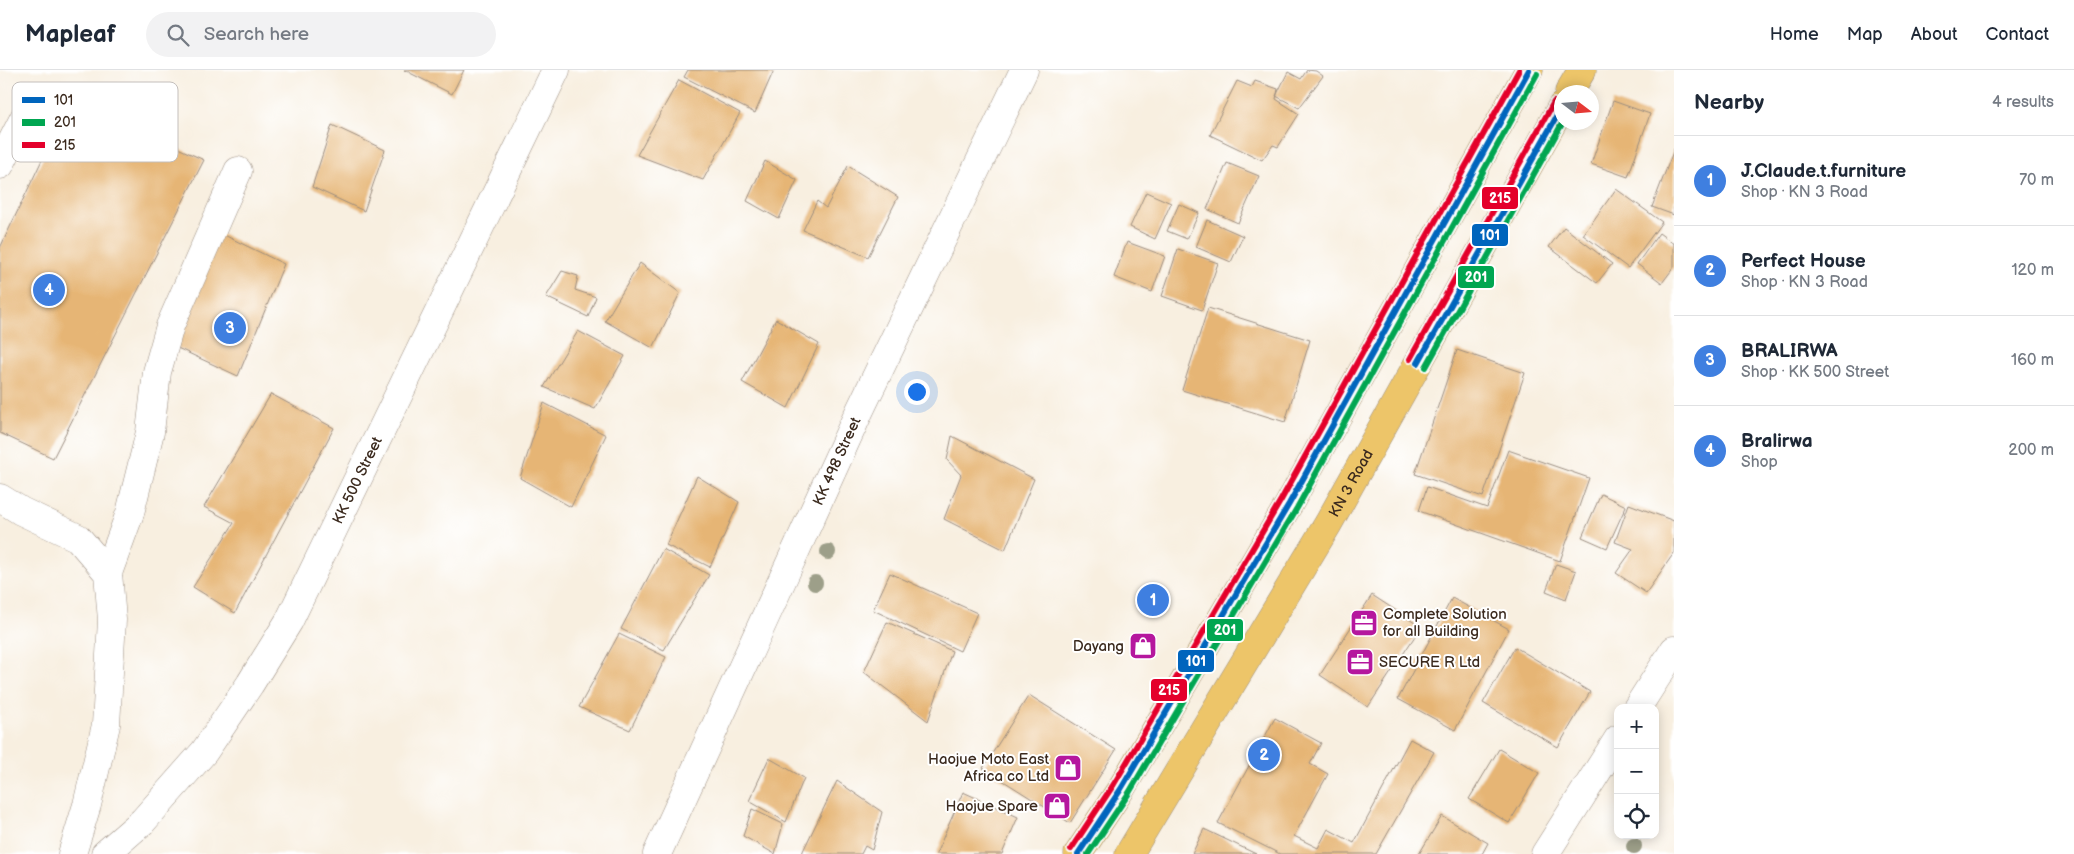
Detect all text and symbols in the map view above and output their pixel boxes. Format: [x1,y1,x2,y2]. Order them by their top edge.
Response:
search box [146,12,496,57]
text: Mapleaf [25,20,116,49]
icon: search [164,21,192,49]
text: Search here [204,23,309,46]
text: Home [1770,24,1819,45]
text: Map [1847,24,1883,45]
text: About [1911,24,1958,45]
text: Contact [1986,24,2049,45]
legend [12,82,178,162]
north arrow [1554,85,1599,130]
text: Nearby [1694,90,1764,115]
text: 101 [54,92,73,109]
text: 4 results [1992,93,2054,112]
text: 201 [54,114,76,131]
text: 215 [54,137,76,154]
text: J.Claude.t.furniture [1741,160,1906,183]
text: 1 [1707,171,1713,190]
text: 70 m [2019,171,2054,190]
text: Shop · KN 3 Road [1741,183,1868,202]
line badge: 215 [1481,186,1519,210]
text: 215 [1489,190,1511,207]
line badge: 101 [1471,223,1509,247]
text: 101 [1480,227,1500,244]
text: Perfect House [1741,250,1866,273]
text: 2 [1705,261,1715,280]
text: 120 m [2011,261,2054,280]
line badge: 201 [1457,265,1495,289]
text: 201 [1465,269,1487,286]
pin: 4 [33,271,65,309]
text: Shop · KN 3 Road [1741,273,1868,292]
pin: 3 [214,309,246,347]
text: BRALIRWA [1741,340,1838,363]
text: 3 [1705,351,1715,370]
text: 160 m [2011,351,2054,370]
text: Shop · KK 500 Street [1741,363,1889,382]
your location [904,379,930,405]
street label: KK 498 Street [808,414,865,508]
text: Bralirwa [1741,430,1813,453]
street label: KK 500 Street [328,433,387,527]
text: 4 [1705,441,1715,460]
text: 200 m [2008,441,2054,460]
street label: KN 3 Road [1324,446,1377,521]
text: Shop [1741,453,1778,472]
pin: 1 [1137,581,1169,619]
place label: Complete Solution for all Building [1383,605,1507,641]
office icon: Complete Solution for all Building [1349,608,1379,638]
line badge: 201 [1206,618,1244,642]
text: 201 [1214,622,1236,639]
shop icon: Dayang [1128,631,1158,661]
place label: Dayang [1073,637,1124,656]
office icon: SECURE R Ltd [1345,647,1375,677]
line badge: 101 [1177,649,1215,673]
text: 101 [1186,653,1206,670]
place label: SECURE R Ltd [1379,653,1480,672]
line badge: 215 [1150,678,1188,702]
text: 215 [1158,682,1180,699]
map controls [1614,704,1659,839]
button: + [1614,704,1659,749]
pin: 2 [1248,736,1280,774]
button: − [1614,749,1659,794]
place label: Haojue Moto East Africa co Ltd [928,750,1049,786]
shop icon: Haojue Moto East Africa co Ltd [1053,753,1083,783]
shop icon: Haojue Spare [1042,791,1072,821]
button: locate [1614,794,1659,839]
place label: Haojue Spare [945,797,1038,816]

